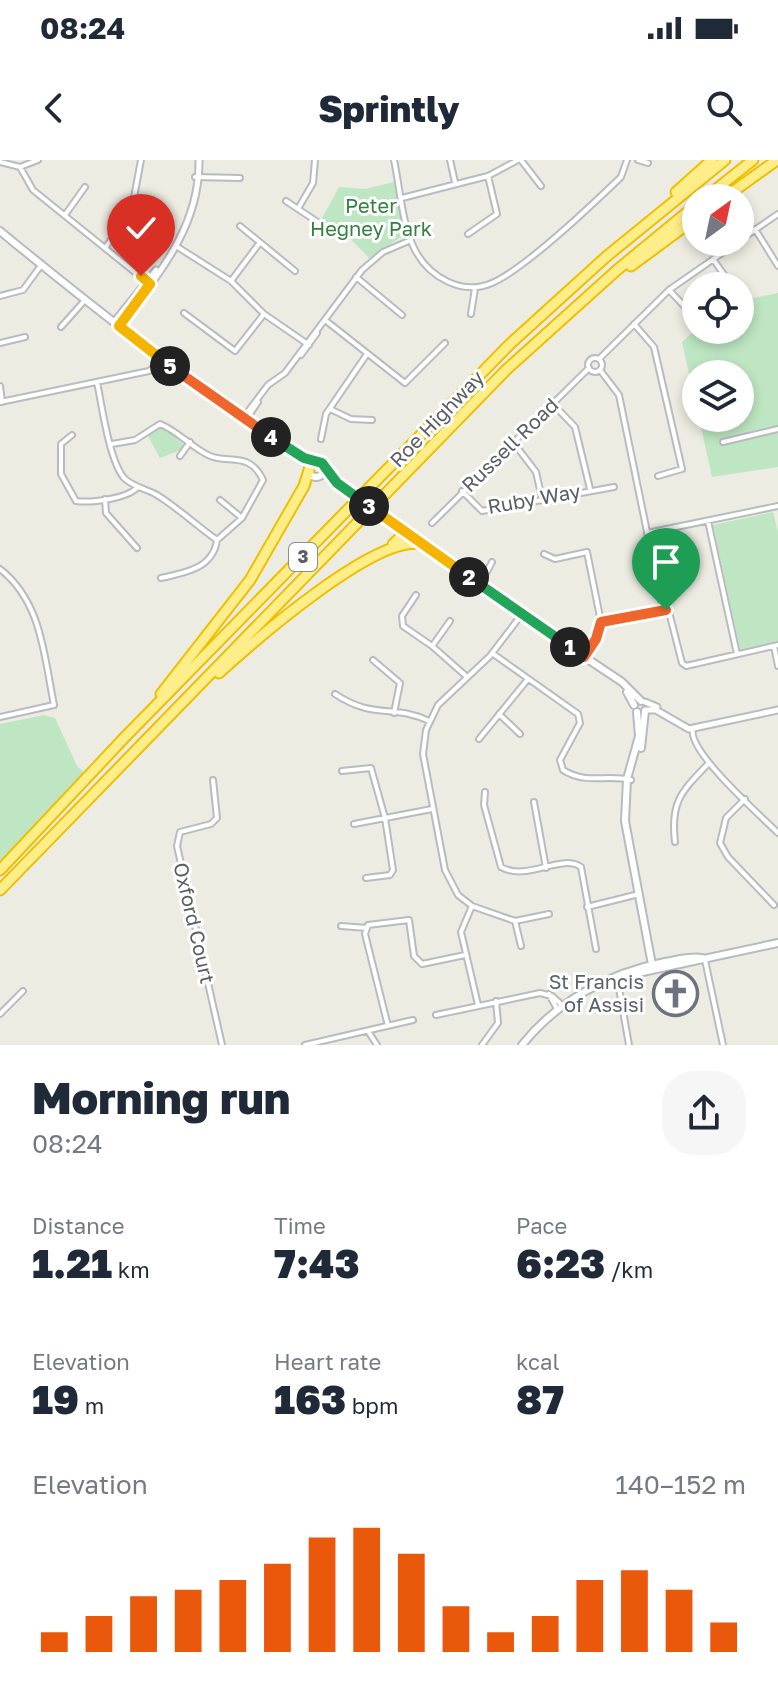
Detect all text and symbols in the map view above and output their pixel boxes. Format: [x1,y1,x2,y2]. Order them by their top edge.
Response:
text: 08:24 [40,10,125,46]
icon: back [32,86,76,130]
icon: search [702,86,746,130]
text: Sprintly [318,87,460,130]
north arrow [682,184,754,256]
map controls [682,184,754,432]
park label: Peter Hegney Park [310,193,432,240]
pin [107,194,175,276]
icon: check [119,206,163,250]
button: locate [682,272,754,344]
pin: 5 [150,346,190,386]
text: 5 [163,352,177,379]
button: layers [682,360,754,432]
street label: Roe Highway [384,365,488,472]
street label: Russell Road [456,392,563,496]
pin: 4 [251,417,291,457]
text: 4 [264,423,278,450]
street label: Ruby Way [486,478,582,518]
pin: 3 [349,486,389,526]
text: 3 [362,492,376,519]
pin [632,528,700,610]
icon: arrive [644,540,688,584]
road number: 3 [289,543,317,571]
pin: 2 [449,557,489,597]
text: 2 [462,563,476,590]
pin: 1 [550,627,590,667]
text: 1 [564,633,576,660]
street label: Oxford Court [169,860,221,986]
place label: St Francis of Assisi [549,969,644,1016]
church icon: St Francis of Assisi [651,969,699,1017]
text: Morning run [32,1071,290,1124]
button: share [662,1071,746,1155]
text: 08:24 [32,1128,103,1159]
text: Distance [32,1212,124,1239]
text: Time [274,1212,326,1239]
text: Pace [516,1212,567,1239]
text: 1.21 [32,1239,112,1287]
text: 7:43 [274,1239,360,1287]
text: 6:23 [516,1239,605,1287]
text: km [112,1256,150,1283]
text: /km [605,1256,653,1283]
text: Elevation [32,1348,130,1375]
text: Heart rate [274,1348,381,1375]
text: kcal [516,1348,559,1375]
text: 19 [32,1375,79,1423]
text: 163 [274,1375,346,1423]
text: 87 [516,1375,564,1423]
text: m [79,1392,104,1419]
text: bpm [346,1392,398,1419]
text: Elevation [32,1469,148,1500]
text: 140–152 m [615,1469,746,1500]

